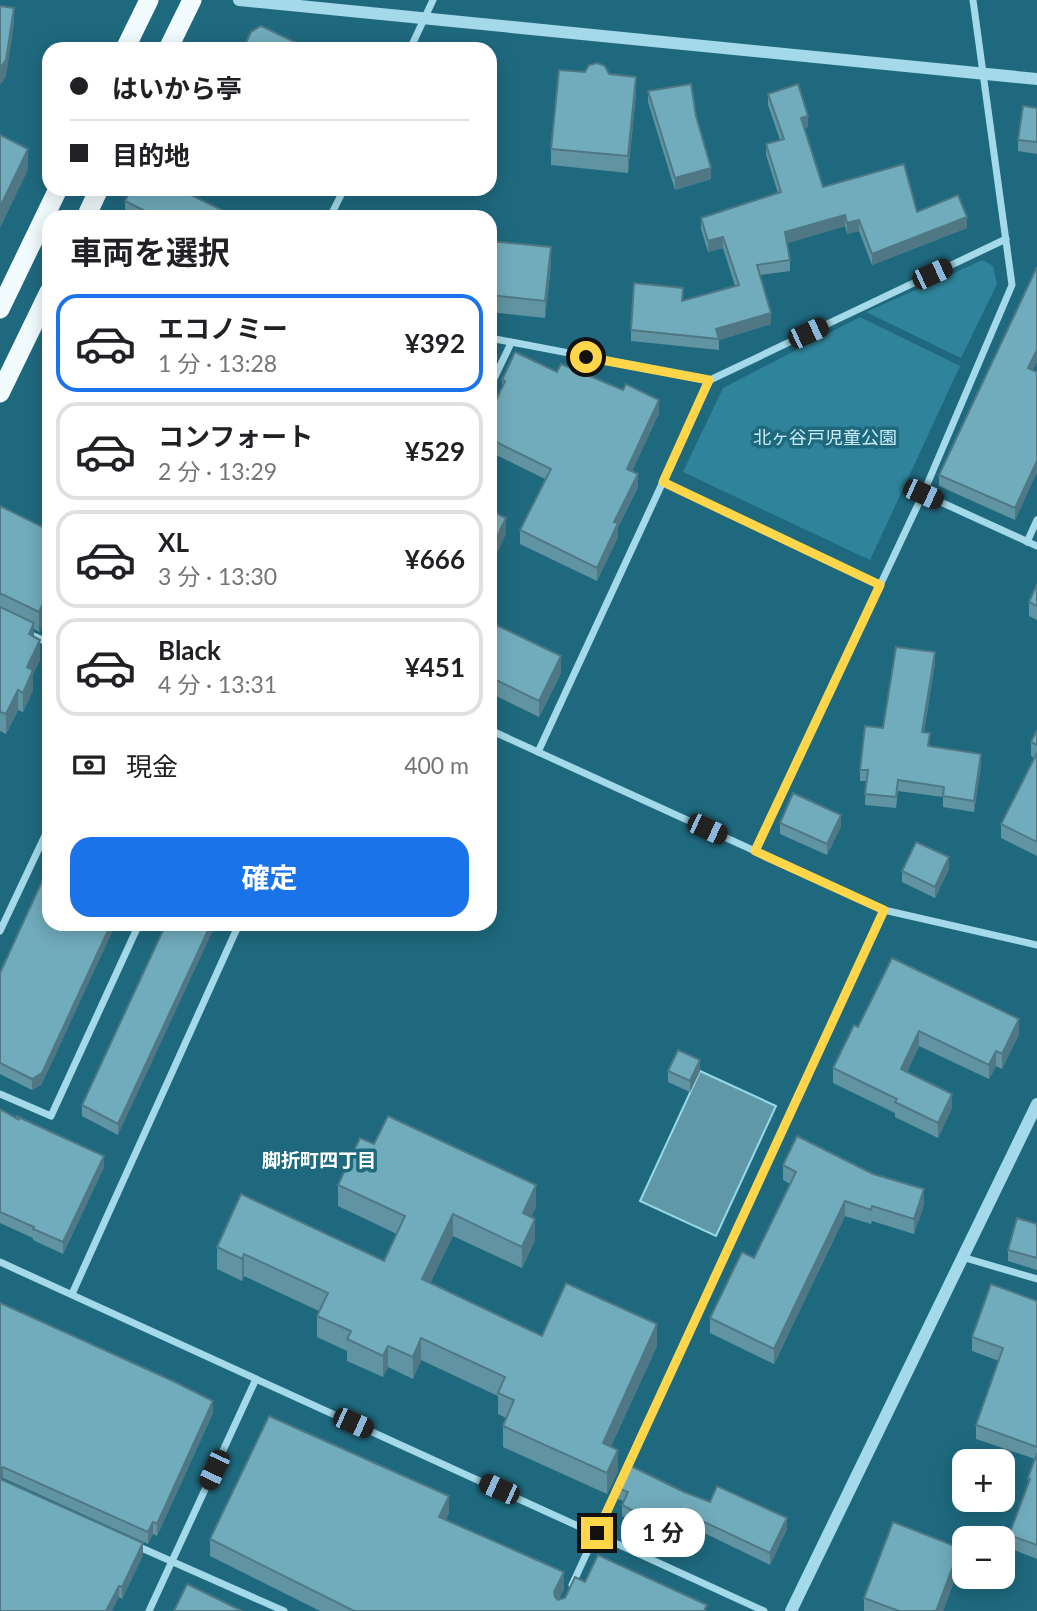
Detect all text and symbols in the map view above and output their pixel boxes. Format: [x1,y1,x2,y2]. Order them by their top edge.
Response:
text: はいから亭 [112,72,242,104]
text: 目的地 [112,139,190,171]
text: 車両を選択 [70,232,230,271]
car [909,256,956,292]
icon: car [74,312,137,375]
text: エコノミー [158,312,288,344]
car [785,315,832,351]
text: ¥392 [405,327,465,359]
route start [570,341,602,373]
text: 1 分 · 13:28 [158,349,277,377]
icon: car [74,420,137,483]
text: コンフォート [158,420,313,452]
park label: 北ヶ谷戸児童公園 [753,426,897,448]
text: ¥529 [405,435,465,467]
text: 2 分 · 13:29 [158,457,277,485]
car [900,476,947,512]
text: XL [158,526,189,558]
icon: car [74,528,137,591]
text: ¥666 [405,543,465,575]
text: 3 分 · 13:30 [158,562,277,590]
text: Black [158,634,221,666]
icon: car [74,636,137,699]
text: ¥451 [405,651,465,683]
text: 4 分 · 13:31 [158,670,277,698]
icon: cash [70,746,108,784]
text: 現金 [126,750,178,782]
text: 400 m [404,751,469,779]
car [684,811,731,847]
button: 確定 [70,837,469,917]
district label: 脚折町四丁目 [262,1148,376,1171]
car [330,1405,377,1441]
car [196,1447,233,1493]
map controls [952,1449,1015,1589]
button: + [952,1449,1015,1512]
car [476,1471,523,1507]
callout: 1 分 [622,1508,706,1558]
route end [581,1517,613,1549]
text: 1 分 [642,1518,684,1546]
button: − [952,1526,1015,1589]

